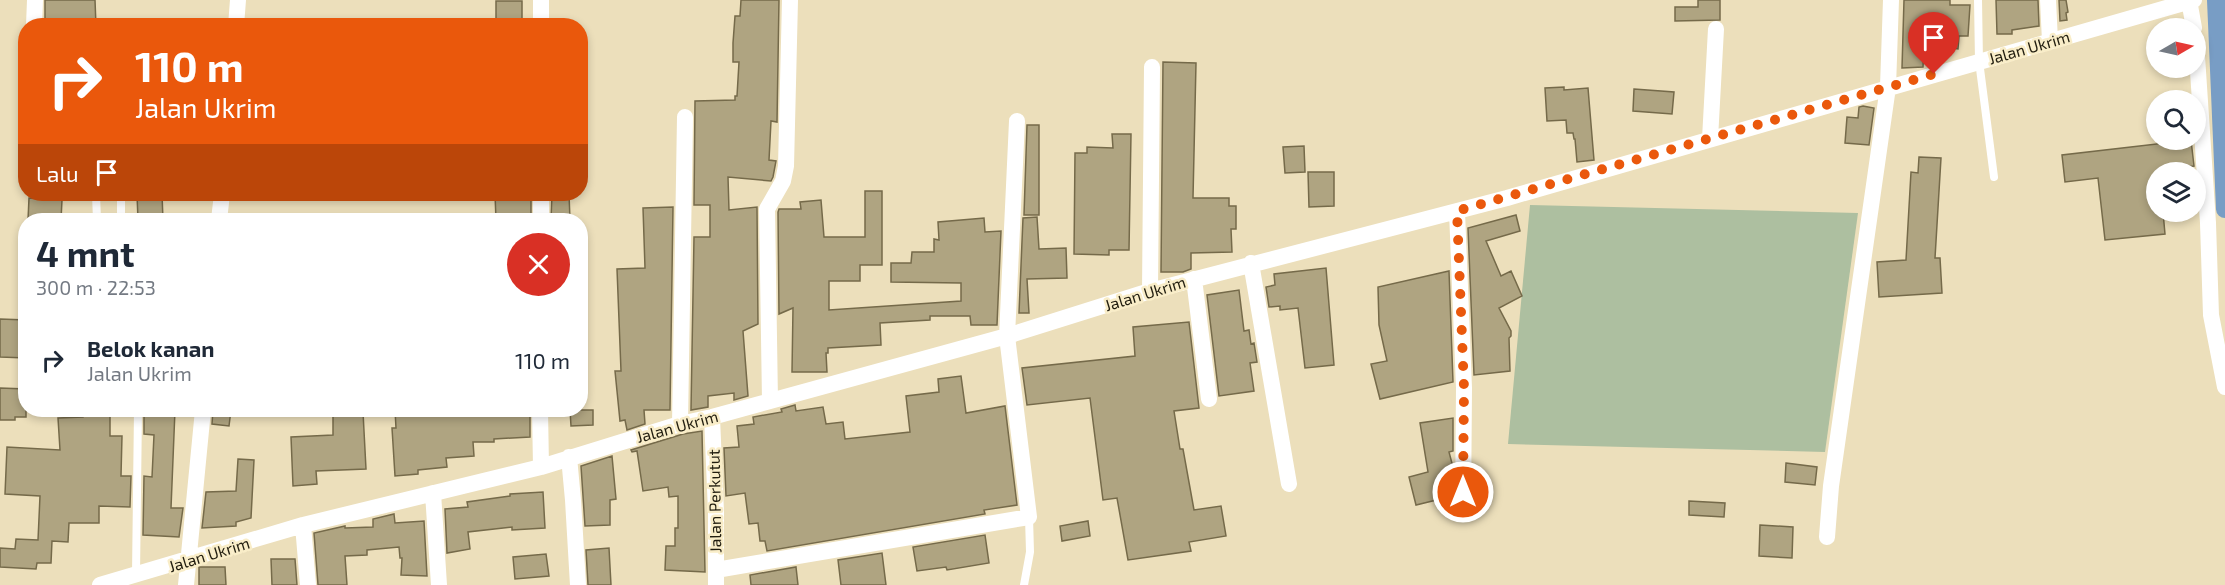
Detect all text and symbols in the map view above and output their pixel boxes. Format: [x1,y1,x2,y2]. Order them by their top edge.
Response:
pin [1908,12,1959,74]
north arrow [2146,18,2206,78]
map controls [2146,18,2206,222]
icon: arrive [1917,21,1950,54]
street label: Jalan Ukrim [1986,26,2072,68]
text: 110 m [135,40,244,90]
icon: right [36,42,114,120]
button: search [2146,90,2206,150]
text: Jalan Ukrim [135,91,276,123]
icon: arrive [90,156,123,189]
text: Lalu [36,160,78,186]
button: layers [2146,162,2206,222]
text: 4 mnt [36,231,135,274]
button: close [507,233,570,296]
street label: Jalan Ukrim [1102,272,1188,314]
text: 300 m · 22:53 [36,275,156,299]
text: Belok kanan [87,335,214,361]
icon: right [36,344,69,377]
text: 110 m [515,347,570,373]
text: Jalan Ukrim [87,361,192,385]
street label: Jalan Ukrim [634,406,720,446]
street label: Jalan Perkutut [704,449,724,553]
position arrow [1431,460,1495,524]
street label: Jalan Ukrim [166,533,252,575]

